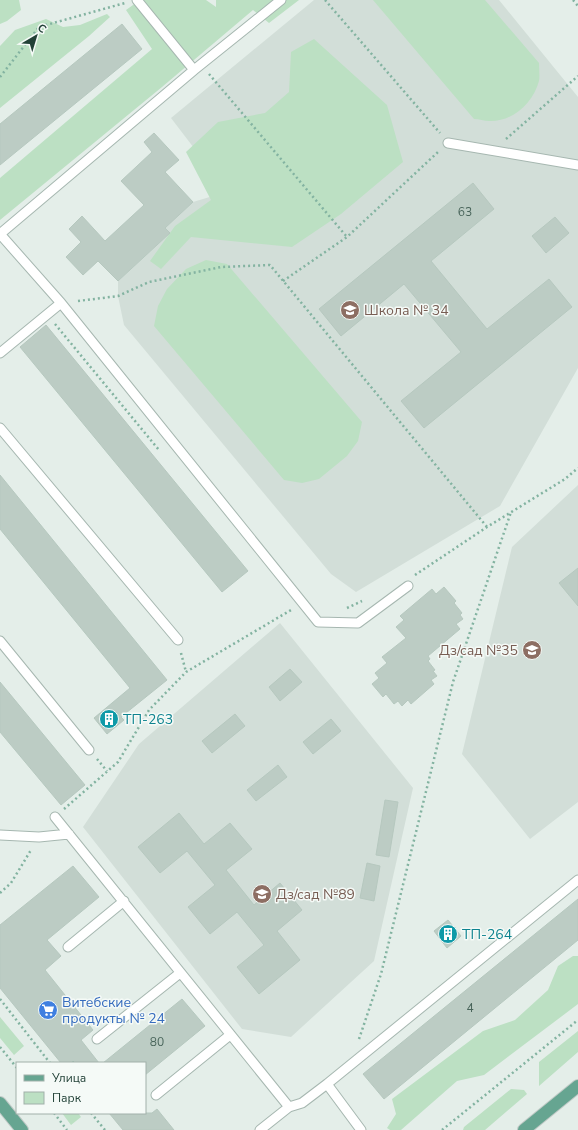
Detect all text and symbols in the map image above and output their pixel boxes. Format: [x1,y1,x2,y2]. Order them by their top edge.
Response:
north arrow [16,16,56,56]
text: С [34,20,50,37]
house number: 63 [458,204,472,220]
school or university icon: Школа № 34 [339,299,361,321]
place label: Школа № 34 [364,301,449,320]
school or university icon: Дз/сад №35 [521,639,543,661]
place label: Дз/сад №35 [439,641,518,660]
building icon: ТП-263 [98,708,120,730]
place label: ТП-263 [123,710,173,729]
school or university icon: Дз/сад №89 [251,883,273,905]
place label: Дз/сад №89 [276,885,355,904]
building icon: ТП-264 [437,923,459,945]
place label: ТП-264 [462,925,512,944]
place label: Витебские продукты № 24 [62,993,165,1028]
supermarket icon: Витебские продукты № 24 [37,999,59,1021]
house number: 4 [466,1000,474,1016]
house number: 80 [150,1034,164,1050]
legend [16,1062,146,1114]
text: Улица [51,1070,86,1086]
text: Парк [52,1090,82,1106]

